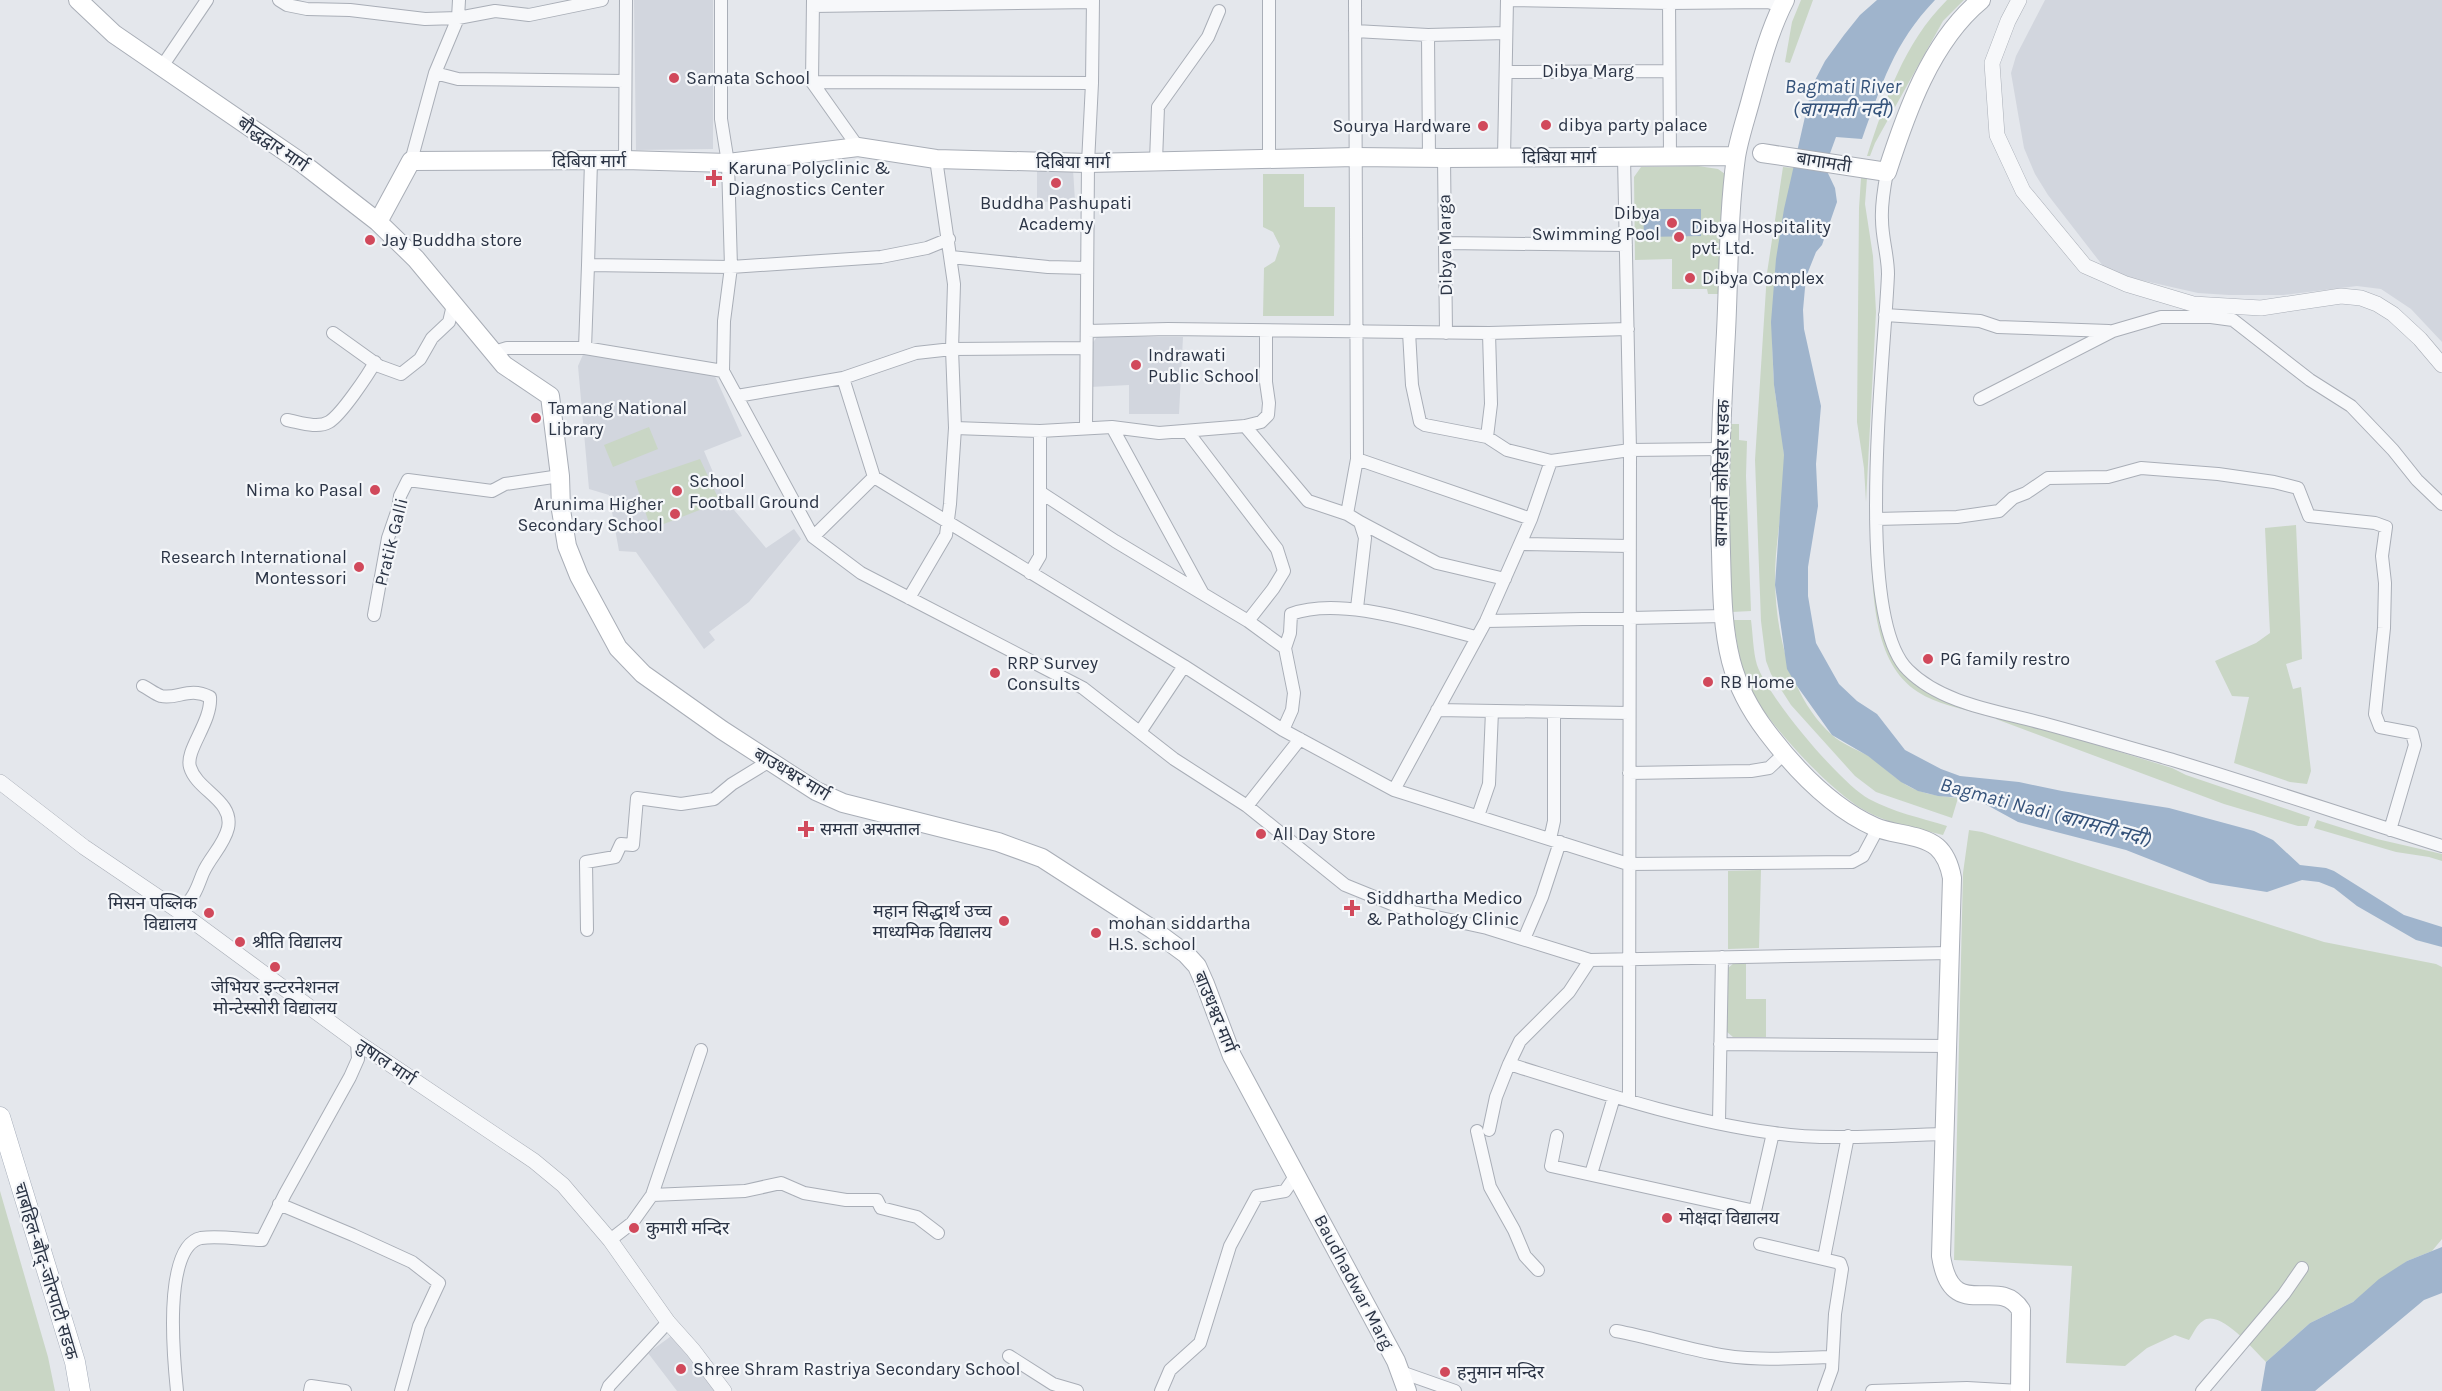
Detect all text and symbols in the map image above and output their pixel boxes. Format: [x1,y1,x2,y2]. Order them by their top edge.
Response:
street label: Dibya Marg [1542,60,1634,82]
place label: Samata School [686,67,810,89]
marker: Samata School [667,71,681,85]
water label: Bagmati River (बागमती नदी) [1785,75,1902,121]
street label: बौद्धद्वार मार्ग [233,112,314,177]
place label: dibya party palace [1558,114,1708,136]
place label: Sourya Hardware [1332,115,1471,137]
marker: dibya party palace [1539,118,1553,132]
marker: Sourya Hardware [1476,119,1490,133]
street label: दिबिया मार्ग [1522,146,1597,168]
street label: बागामती [1795,147,1853,177]
street label: दिबिया मार्ग [552,150,627,172]
street label: दिबिया मार्ग [1036,151,1111,173]
place label: Karuna Polyclinic & Diagnostics Center [728,157,890,200]
marker: Karuna Polyclinic & Diagnostics Center [705,169,723,187]
marker: Buddha Pashupati Academy [1049,176,1063,190]
place label: Buddha Pashupati Academy [980,192,1132,235]
street label: Dibya Marga [1433,194,1457,296]
place label: Dibya Swimming Pool [1532,202,1660,245]
marker: Dibya Swimming Pool [1665,216,1679,230]
place label: Dibya Hospitality pvt. Ltd. [1691,216,1832,259]
place label: Jay Buddha store [382,229,522,251]
marker: Dibya Hospitality pvt. Ltd. [1672,230,1686,244]
marker: Jay Buddha store [363,233,377,247]
place label: Dibya Complex [1702,267,1824,289]
marker: Dibya Complex [1683,271,1697,285]
place label: Indrawati Public School [1148,344,1259,387]
marker: Indrawati Public School [1129,358,1143,372]
place label: Tamang National Library [548,397,687,440]
street label: बागमती कोरिडोर सडक [1710,398,1734,547]
marker: Tamang National Library [529,411,543,425]
place label: School Football Ground [689,470,820,513]
place label: Nima ko Pasal [246,479,363,501]
marker: Nima ko Pasal [368,483,382,497]
marker: School Football Ground [670,484,684,498]
place label: Arunima Higher Secondary School [517,493,663,536]
street label: Pratik Galli [369,496,413,588]
marker: Arunima Higher Secondary School [668,507,682,521]
place label: Research International Montessori [160,546,347,589]
marker: Research International Montessori [352,560,366,574]
place label: PG family restro [1940,648,2070,670]
place label: RRP Survey Consults [1007,652,1099,695]
marker: PG family restro [1921,652,1935,666]
marker: RRP Survey Consults [988,666,1002,680]
place label: RB Home [1720,671,1794,693]
marker: RB Home [1701,675,1715,689]
street label: बाउधश्वर मार्ग [750,743,835,806]
water label: Bagmati Nadi (बागमती नदी) [1938,773,2154,851]
place label: समता अस्पताल [820,818,921,840]
marker: समता अस्पताल [797,820,815,838]
place label: All Day Store [1273,823,1375,845]
marker: All Day Store [1254,827,1268,841]
place label: Siddhartha Medico & Pathology Clinic [1366,887,1522,930]
place label: मिसन पब्लिक विद्यालय [108,892,198,935]
marker: Siddhartha Medico & Pathology Clinic [1343,899,1361,917]
place label: महान सिद्धार्थ उच्च माध्यमिक विद्यालय [873,900,993,943]
marker: मिसन पब्लिक विद्यालय [202,906,216,920]
place label: mohan siddartha H.S. school [1108,912,1251,955]
marker: महान सिद्धार्थ उच्च माध्यमिक विद्यालय [997,914,1011,928]
marker: mohan siddartha H.S. school [1089,926,1103,940]
place label: श्रीति विद्यालय [252,931,342,953]
marker: श्रीति विद्यालय [233,935,247,949]
marker: जेभियर इन्टरनेशनल मोन्टेस्सोरी विद्यालय [268,960,282,974]
street label: बाउधश्वर मार्ग [1189,968,1242,1057]
place label: जेभियर इन्टरनेशनल मोन्टेस्सोरी विद्यालय [211,976,340,1019]
street label: तुषाल मार्ग [351,1034,421,1091]
street label: चाबहिल-बौद्-जोरपाटी सडक [8,1180,84,1363]
place label: मोक्षदा विद्यालय [1679,1207,1780,1229]
street label: Baudhadwar Marg [1309,1211,1399,1353]
marker: मोक्षदा विद्यालय [1660,1211,1674,1225]
place label: कुमारी मन्दिर [646,1217,730,1240]
marker: कुमारी मन्दिर [627,1221,641,1235]
place label: Shree Shram Rastriya Secondary School [693,1358,1020,1380]
place label: हनुमान मन्दिर [1457,1361,1545,1384]
marker: Shree Shram Rastriya Secondary School [674,1362,688,1376]
marker: हनुमान मन्दिर [1438,1365,1452,1379]

